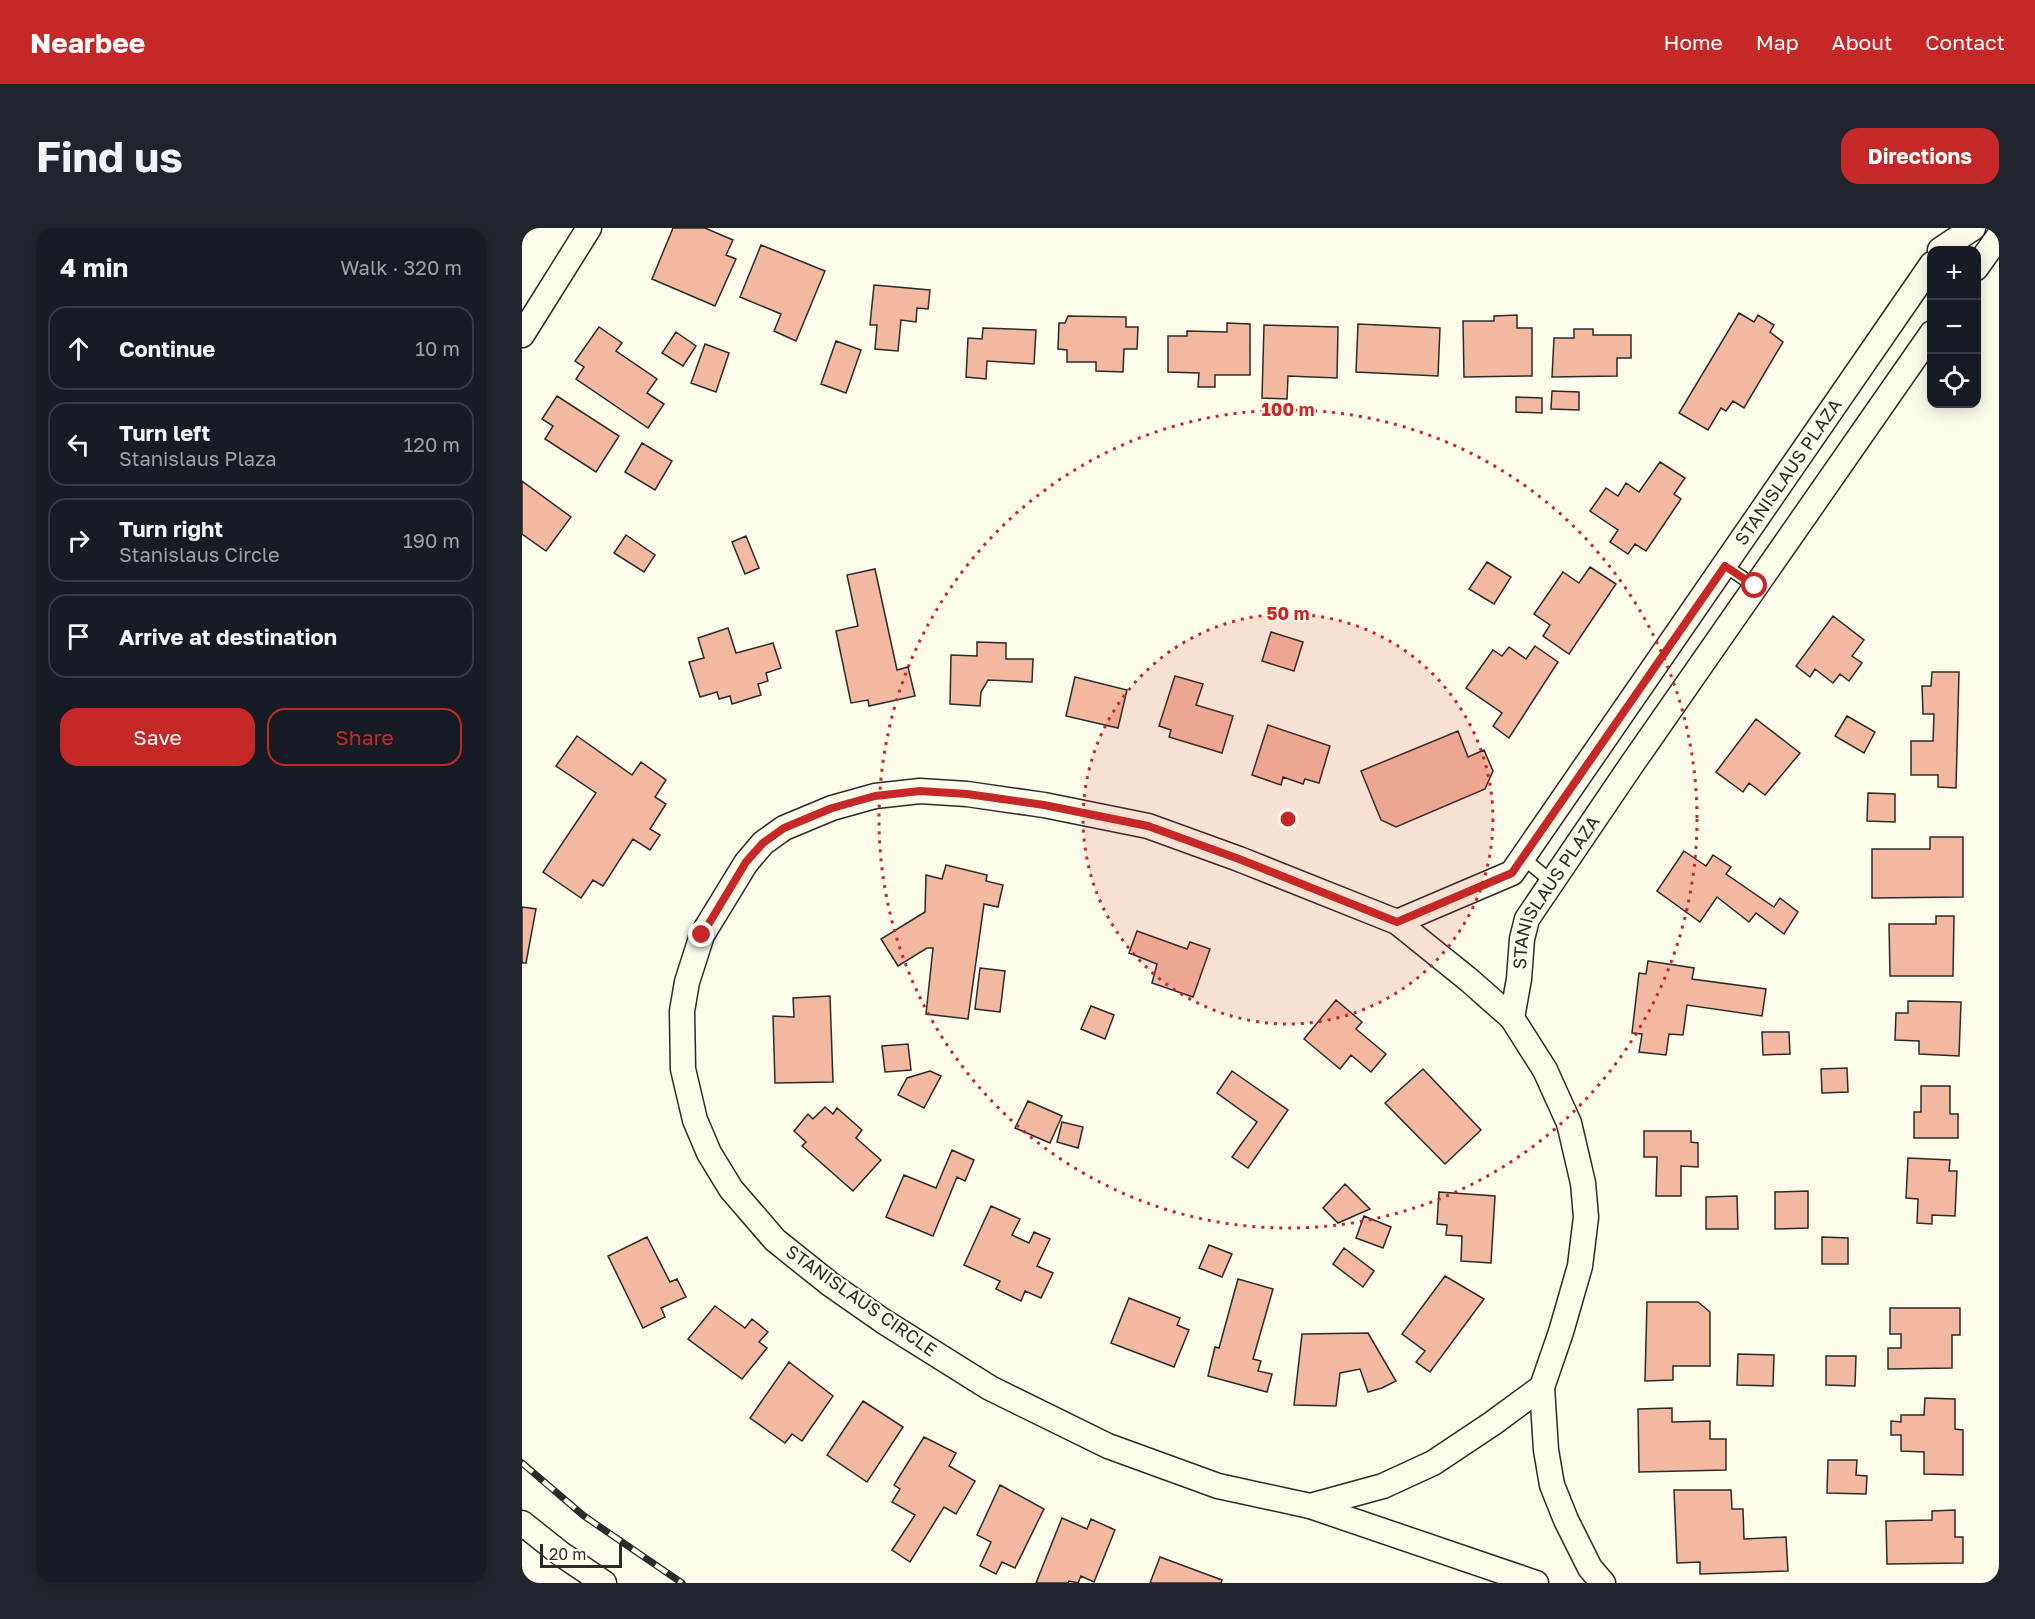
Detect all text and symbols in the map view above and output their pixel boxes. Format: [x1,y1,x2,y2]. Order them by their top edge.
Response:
text: Nearbee [30,26,145,59]
text: Home [1663,29,1723,55]
text: Map [1756,29,1799,55]
text: About [1832,29,1892,55]
text: Contact [1925,29,2005,55]
button: Directions [1841,128,1999,184]
text: Find us [36,131,183,181]
map controls [1927,246,1981,408]
button: + [1927,246,1981,300]
text: 4 min [60,252,128,283]
text: Walk · 320 m [340,255,462,279]
button: − [1927,300,1981,354]
icon: ahead [62,332,95,365]
text: Continue [119,335,215,362]
text: 10 m [415,336,460,360]
button: locate [1927,354,1981,408]
street label: STANISLAUS PLAZA [1729,394,1846,549]
text: 100 m [1262,398,1314,420]
text: Turn left [119,419,210,446]
icon: left [62,428,95,461]
text: 120 m [404,432,460,456]
text: Stanislaus Plaza [119,446,277,470]
text: Turn right [119,515,223,542]
icon: right [62,524,95,557]
text: 190 m [403,528,460,552]
text: Stanislaus Circle [119,542,280,566]
route start [1741,572,1767,598]
text: 50 m [1267,602,1309,624]
icon: arrive [62,620,95,653]
text: Arrive at destination [119,623,337,650]
button: Save [60,708,255,766]
button: Share [267,708,462,766]
centre of rings [1278,809,1298,829]
street label: STANISLAUS PLAZA [1508,811,1604,970]
route end [688,921,714,947]
street label: STANISLAUS CIRCLE [782,1240,941,1361]
scale bar [540,1541,622,1568]
text: 20 m [549,1544,586,1564]

